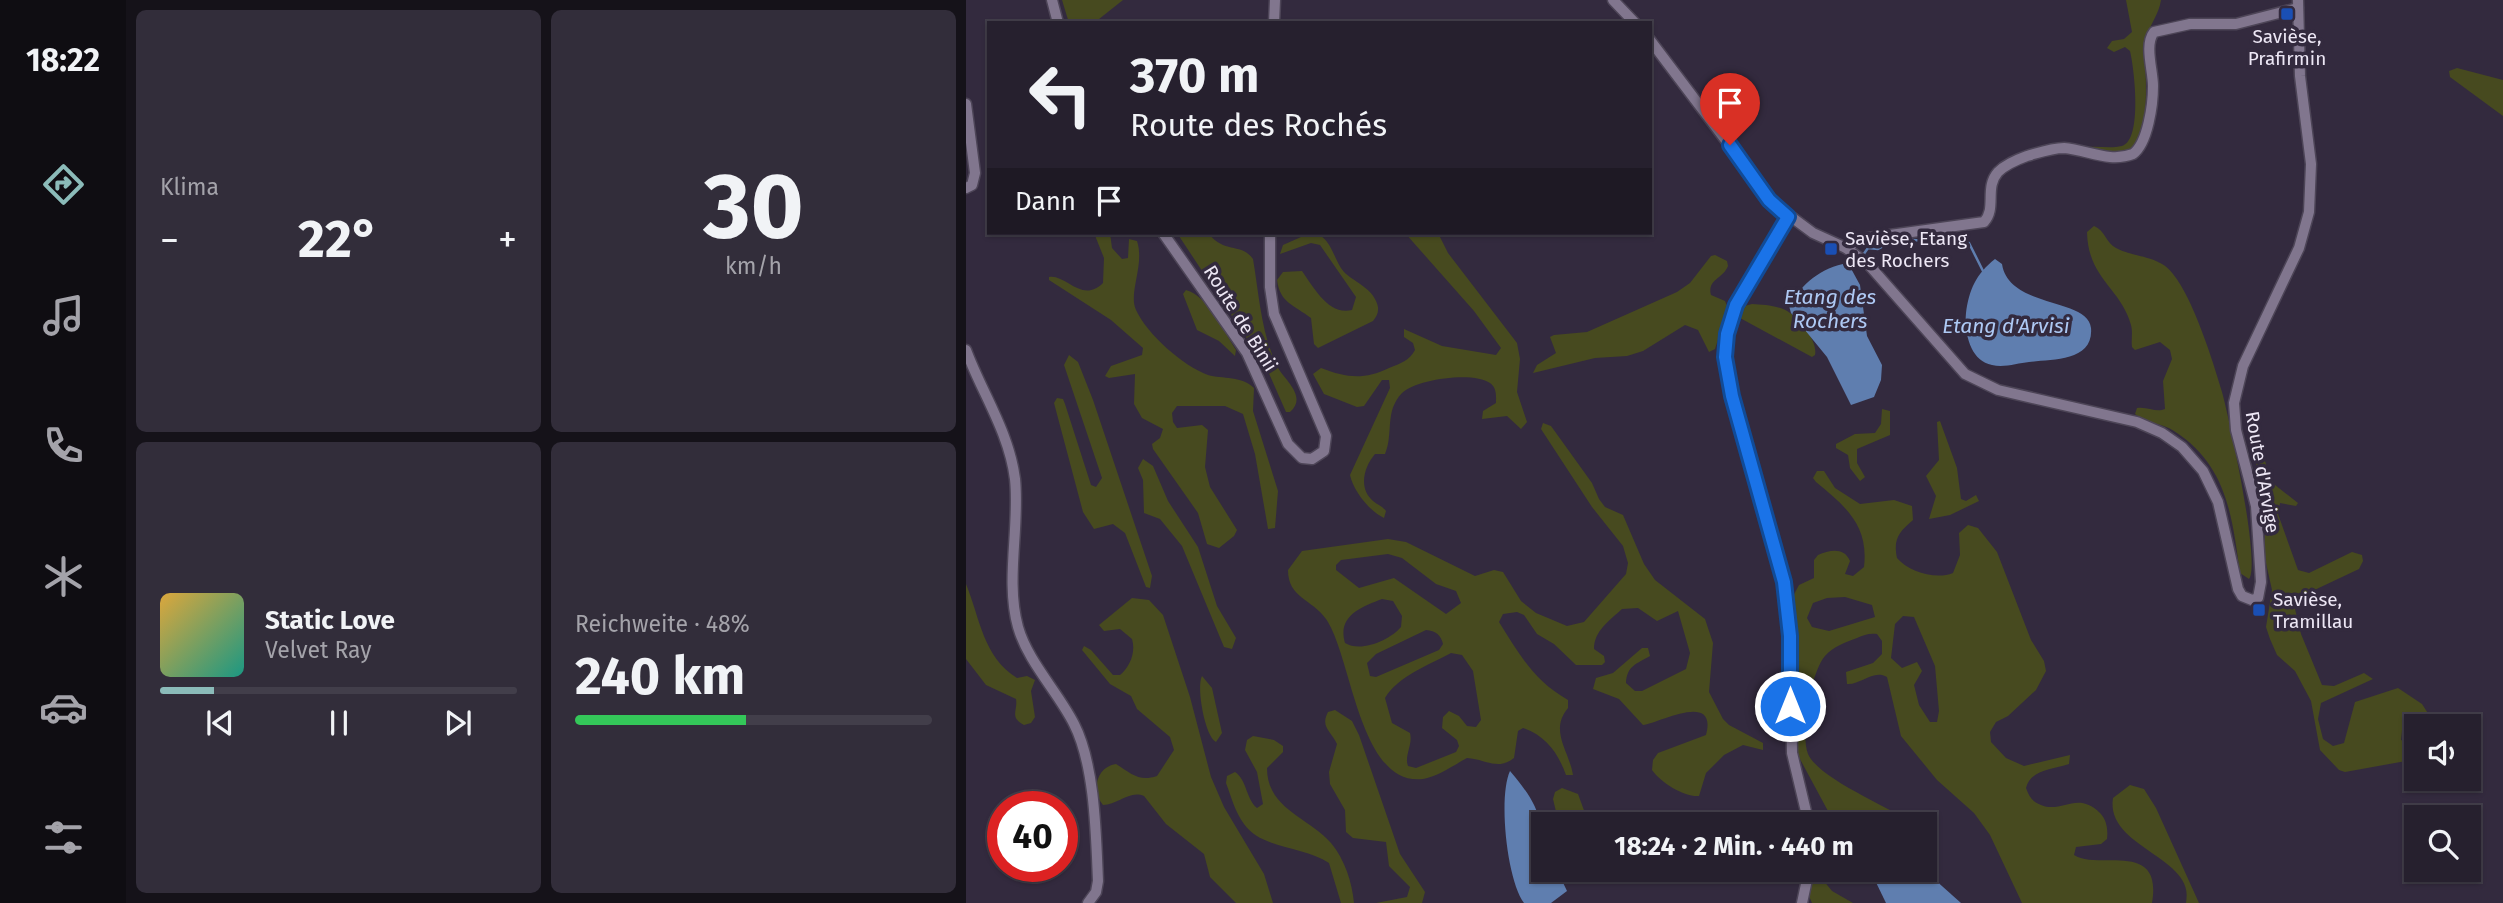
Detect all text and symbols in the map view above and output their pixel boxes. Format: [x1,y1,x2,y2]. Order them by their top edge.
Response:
marker: Savièse, Prafirmin [2279,6,2295,22]
place label: Savièse, Prafirmin [2248,25,2326,70]
text: 18:22 [26,41,100,79]
text: 370 m [1130,46,1259,105]
icon: left [1015,49,1106,140]
pin [1700,73,1760,145]
icon: arrive [1711,84,1749,122]
text: Route des Rochés [1130,106,1387,144]
text: 30 [703,152,804,261]
icon: directions [39,160,88,209]
text: Klima [160,173,219,201]
icon: arrive [1090,182,1128,220]
text: Dann [1015,186,1076,217]
text: 22° [298,208,379,271]
text: − [160,217,179,263]
text: + [498,217,517,263]
place label: Savièse, Etang des Rochers [1845,227,1967,272]
marker: Savièse, Etang des Rochers [1823,241,1839,257]
text: km/h [725,252,782,280]
street label: Route de Binii [1199,261,1282,376]
water label: Etang des Rochers [1784,284,1877,334]
icon: music [39,291,88,340]
water label: Etang d'Arvisi [1942,313,2070,339]
street label: Route d'Arvige [2240,409,2285,535]
icon: phone [39,421,88,470]
icon: climate [39,552,88,601]
place label: Savièse, Tramillau [2273,588,2353,633]
marker: Savièse, Tramillau [2251,602,2267,618]
text: Static Love [265,605,395,636]
text: Reichweite · 48% [575,610,750,638]
text: Velvet Ray [265,636,372,664]
text: 240 km [575,645,745,708]
position arrow [1753,669,1827,743]
icon: car [39,683,88,732]
icon: previous [201,704,239,742]
icon: pause [320,704,358,742]
icon: next [439,704,477,742]
map controls [2404,714,2481,882]
button: sound [2404,714,2481,791]
speed limit sign: 40 [987,791,1078,882]
button: search [2404,805,2481,882]
icon: filters [39,813,88,862]
text: 18:24 · 2 Min. · 440 m [1614,831,1854,862]

